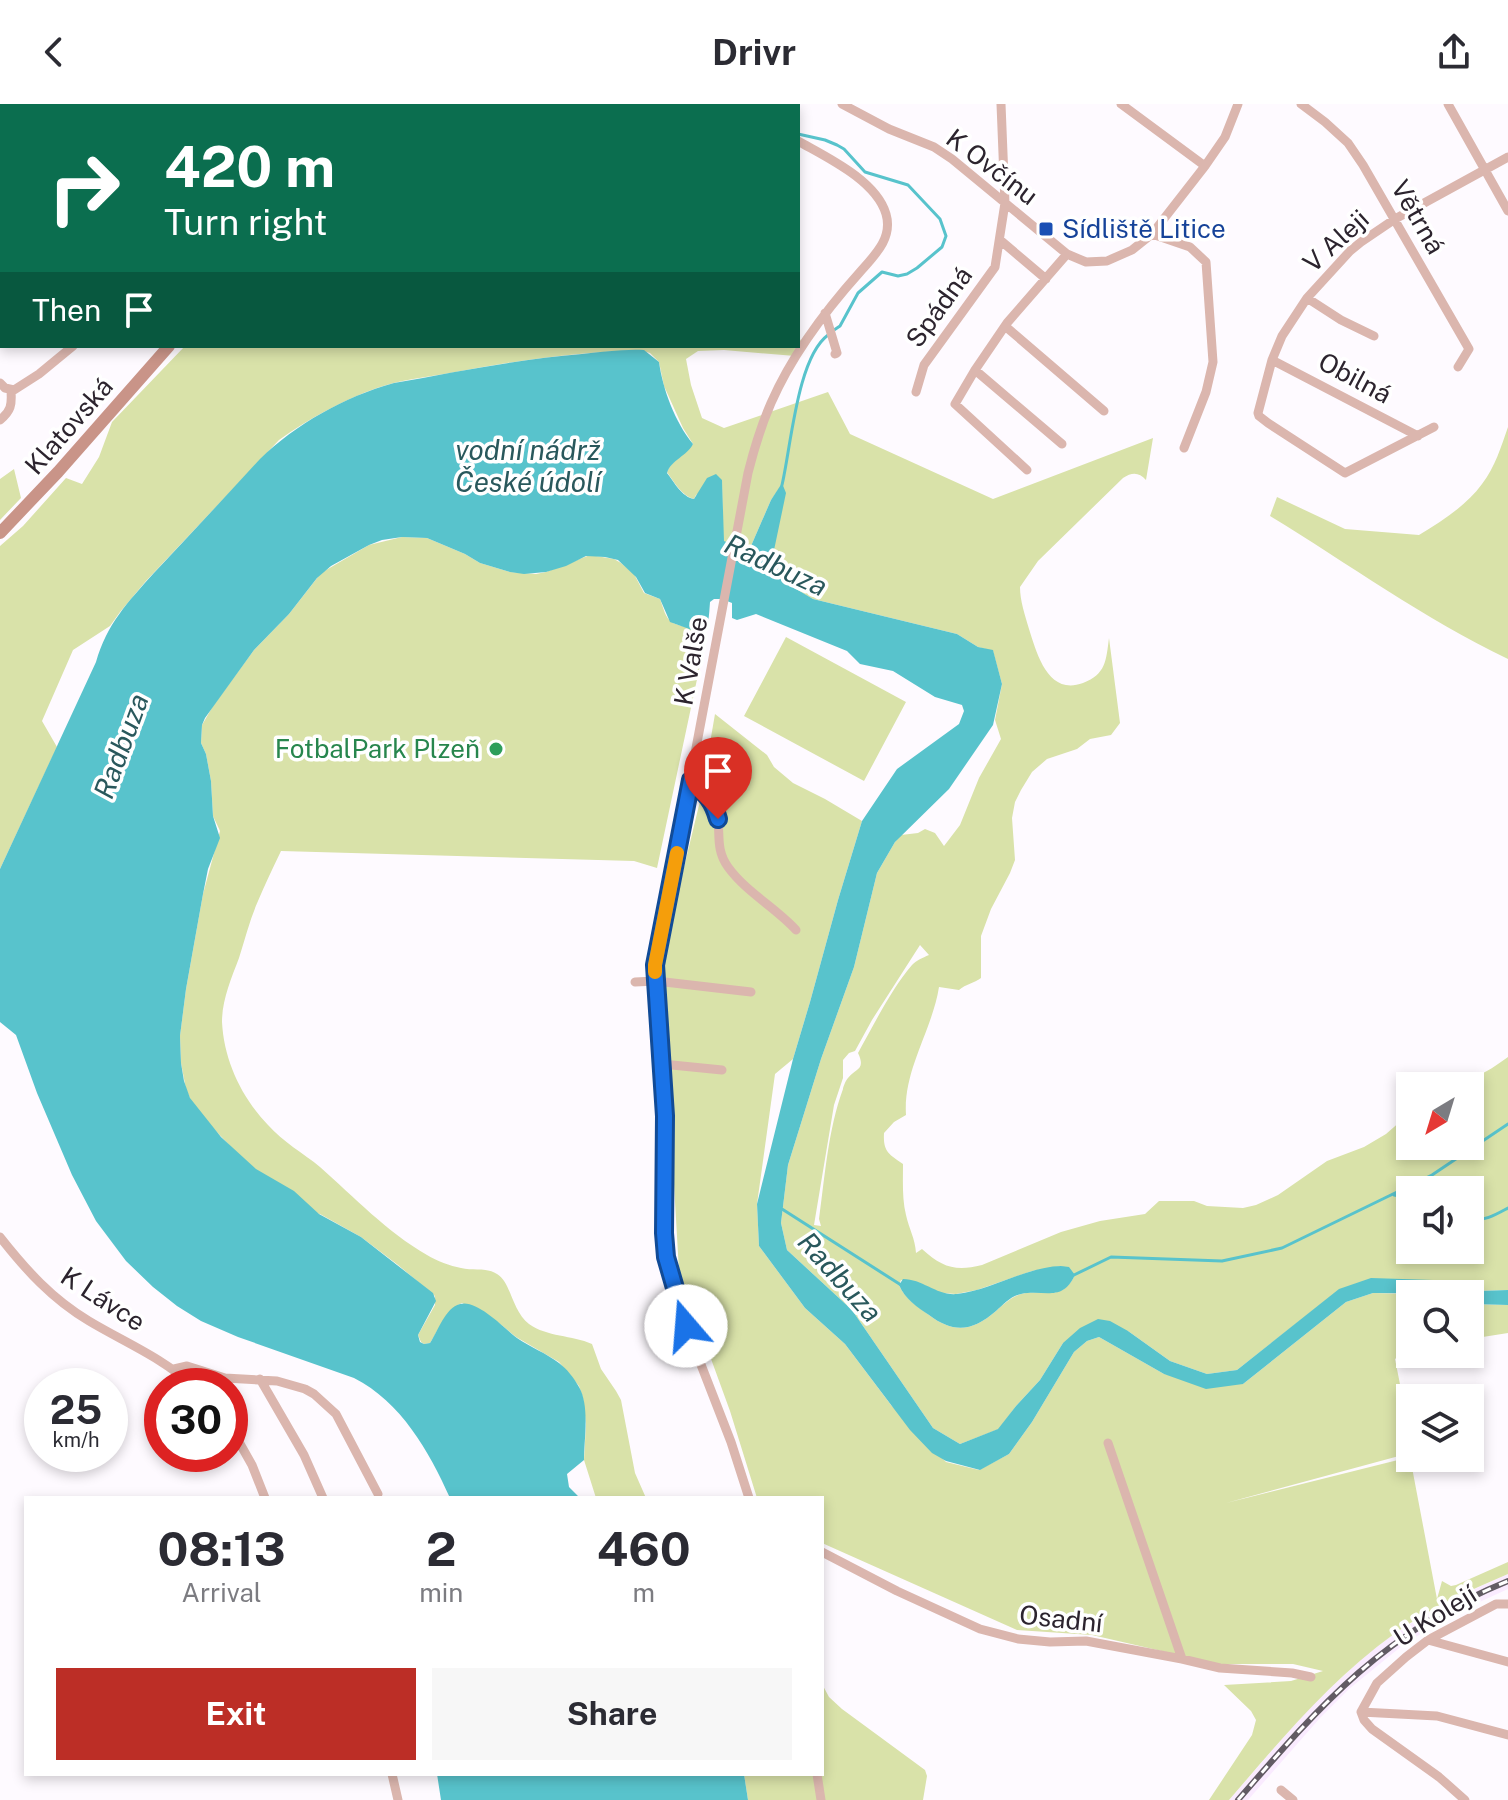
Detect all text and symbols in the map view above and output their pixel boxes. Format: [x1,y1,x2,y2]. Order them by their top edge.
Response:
icon: back [32,30,76,74]
icon: share [1432,30,1476,74]
text: Drivr [712,31,796,73]
street label: K Ovčínu [940,122,1044,211]
text: 420 m [164,134,335,200]
icon: right [32,136,136,240]
street label: Větrná [1385,174,1452,259]
text: Turn right [164,201,327,243]
street label: V Aleji [1296,203,1375,278]
place label: Sídliště Litice [1062,213,1226,244]
marker: Sídliště Litice [1037,220,1055,238]
street label: Spádná [899,260,978,353]
icon: arrive [117,288,161,332]
text: Then [32,292,101,328]
street label: Obilná [1313,346,1397,410]
street label: Klatovská [18,371,119,480]
water label: vodní nádrž České údolí [455,433,603,498]
water label: Radbuza [720,527,833,603]
street label: K Valše [667,614,714,708]
water label: Radbuza [86,689,155,803]
place label: FotbalPark Plzeň [275,733,480,764]
pin [684,737,752,819]
marker: FotbalPark Plzeň [487,740,505,758]
icon: arrive [696,749,740,793]
north arrow [1396,1072,1484,1160]
map controls [1396,1072,1484,1472]
button: sound [1396,1176,1484,1264]
water label: Radbuza [792,1225,889,1328]
street label: K Lávce [55,1260,151,1337]
button: search [1396,1280,1484,1368]
position arrow [644,1284,728,1368]
speed limit sign: 30 [144,1368,248,1472]
button: layers [1396,1384,1484,1472]
text: 25 [50,1386,102,1433]
text: km/h [52,1428,100,1452]
text: 08:13 [157,1520,286,1577]
text: 2 [426,1520,456,1577]
text: 460 [597,1520,691,1577]
text: Arrival [181,1577,262,1608]
text: min [419,1577,463,1608]
text: m [632,1577,655,1608]
street label: U Kolejí [1388,1578,1482,1653]
street label: Osadní [1018,1599,1105,1638]
button: Exit [56,1668,416,1760]
button: Share [432,1668,792,1760]

